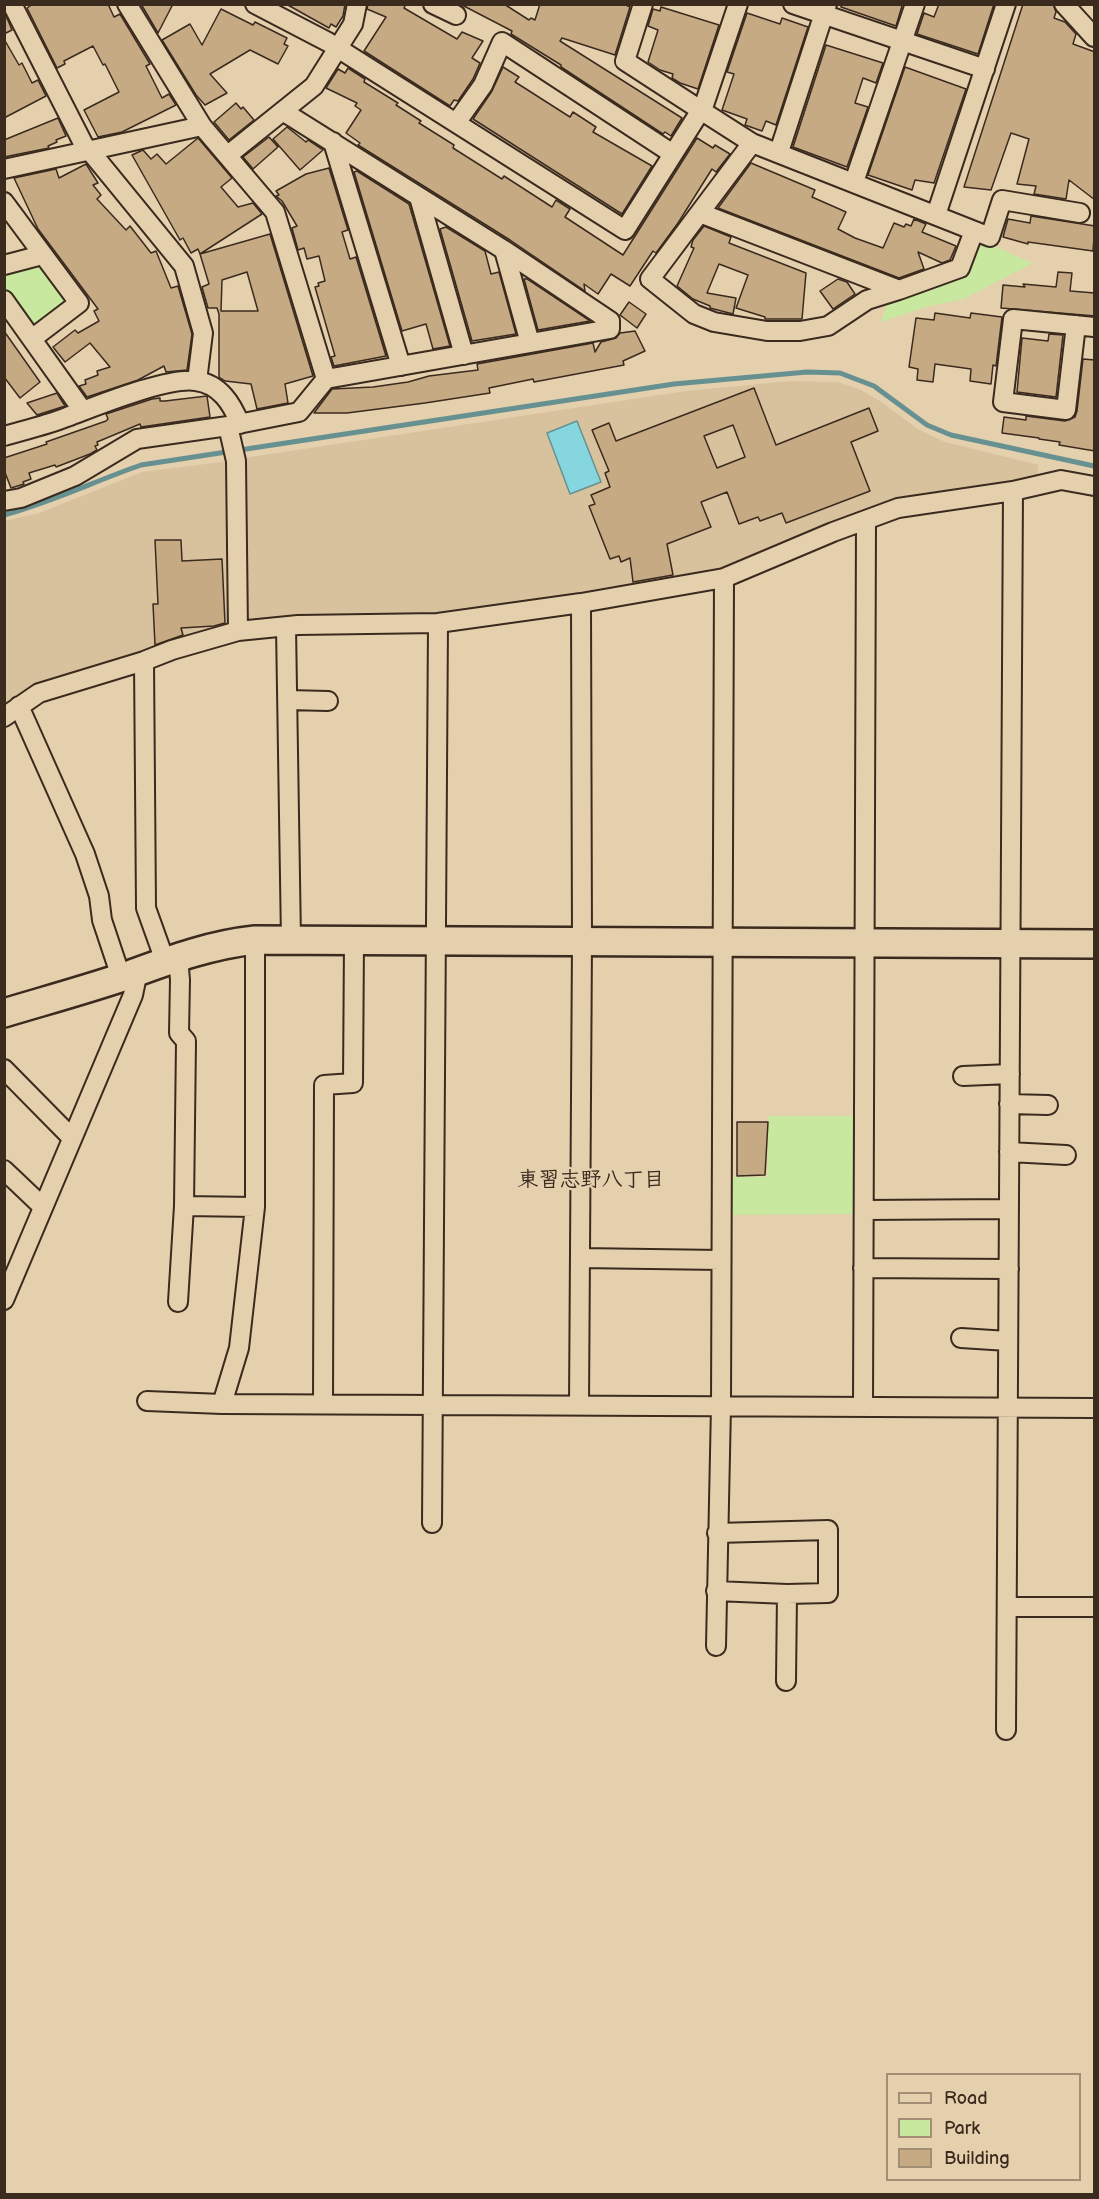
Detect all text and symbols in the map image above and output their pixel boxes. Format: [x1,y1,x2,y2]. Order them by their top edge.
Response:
district label: 東習志野八丁目 [518,1168,664,1194]
legend [886,2073,1081,2181]
text: Road [944,2088,988,2109]
text: Park [944,2118,980,2139]
text: Building [944,2148,1010,2169]

